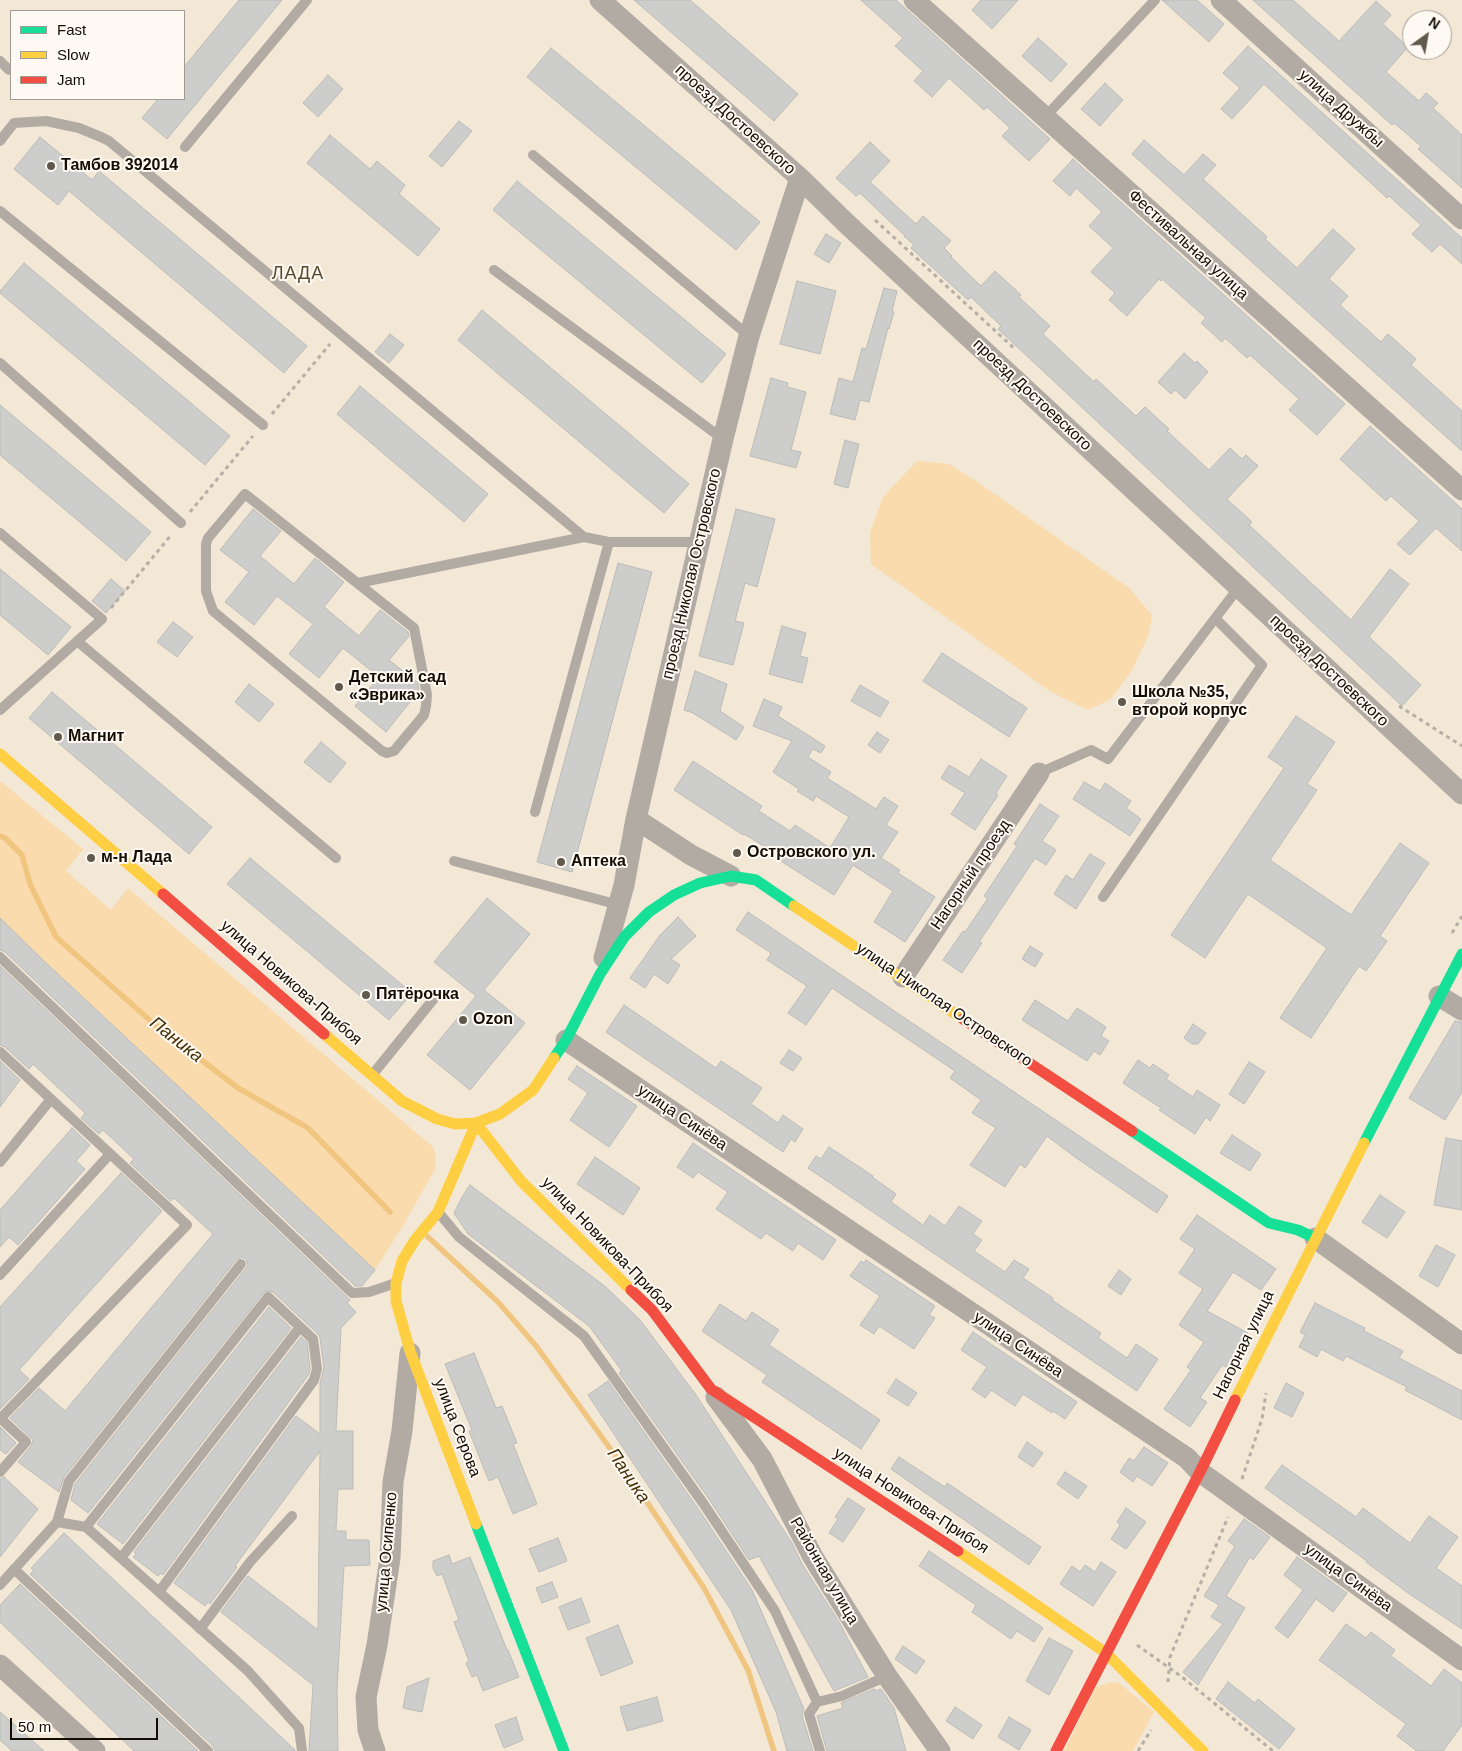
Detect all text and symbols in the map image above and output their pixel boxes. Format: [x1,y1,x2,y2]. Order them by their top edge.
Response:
legend [10,10,185,100]
north arrow [1402,10,1452,60]
text: N [1426,14,1443,33]
text: Fast [57,21,86,38]
text: Slow [57,46,90,63]
street label: проезд Достоевского [671,61,799,179]
street label: улица Дружбы [1295,66,1387,152]
text: Jam [57,71,85,88]
place label: Тамбов 392014 [61,156,178,176]
marker: Тамбов 392014 [45,160,57,172]
street label: Фестивальная улица [1124,186,1252,304]
district label: ЛАДА [271,263,325,285]
street label: проезд Достоевского [969,335,1095,455]
street label: проезд Николая Островского [658,467,726,681]
street label: проезд Достоевского [1266,611,1392,731]
place label: Детский сад «Эврика» [349,668,446,706]
marker: Детский сад «Эврика» [333,681,345,693]
place label: Школа №35, второй корпус [1132,683,1247,721]
marker: Школа №35, второй корпус [1116,696,1128,708]
place label: Магнит [68,727,124,747]
marker: Магнит [52,731,64,743]
street label: Нагорный проезд [927,816,1015,934]
place label: Островского ул. [747,843,876,863]
marker: Островского ул. [731,847,743,859]
place label: м-н Лада [101,848,172,868]
marker: м-н Лада [85,852,97,864]
place label: Аптека [571,852,626,872]
marker: Аптека [555,856,567,868]
street label: улица Новикова-Прибоя [216,916,366,1050]
street label: улица Николая Островского [852,939,1036,1071]
place label: Пятёрочка [376,985,459,1005]
marker: Пятёрочка [360,989,372,1001]
place label: Ozon [473,1010,513,1030]
water label: Паника [145,1013,207,1067]
marker: Ozon [457,1014,469,1026]
street label: улица Синёва [634,1081,730,1155]
street label: улица Новикова-Прибоя [537,1173,677,1317]
street label: Нагорная улица [1209,1288,1279,1402]
street label: улица Синёва [970,1308,1066,1382]
street label: улица Серова [429,1376,485,1480]
water label: Паника [602,1444,654,1508]
street label: улица Новикова-Прибоя [830,1444,992,1558]
street label: улица Осипенко [372,1491,402,1613]
street label: Районная улица [786,1514,862,1628]
street label: улица Синёва [1300,1540,1396,1616]
scale bar [12,1708,160,1740]
text: 50 m [18,1718,51,1735]

